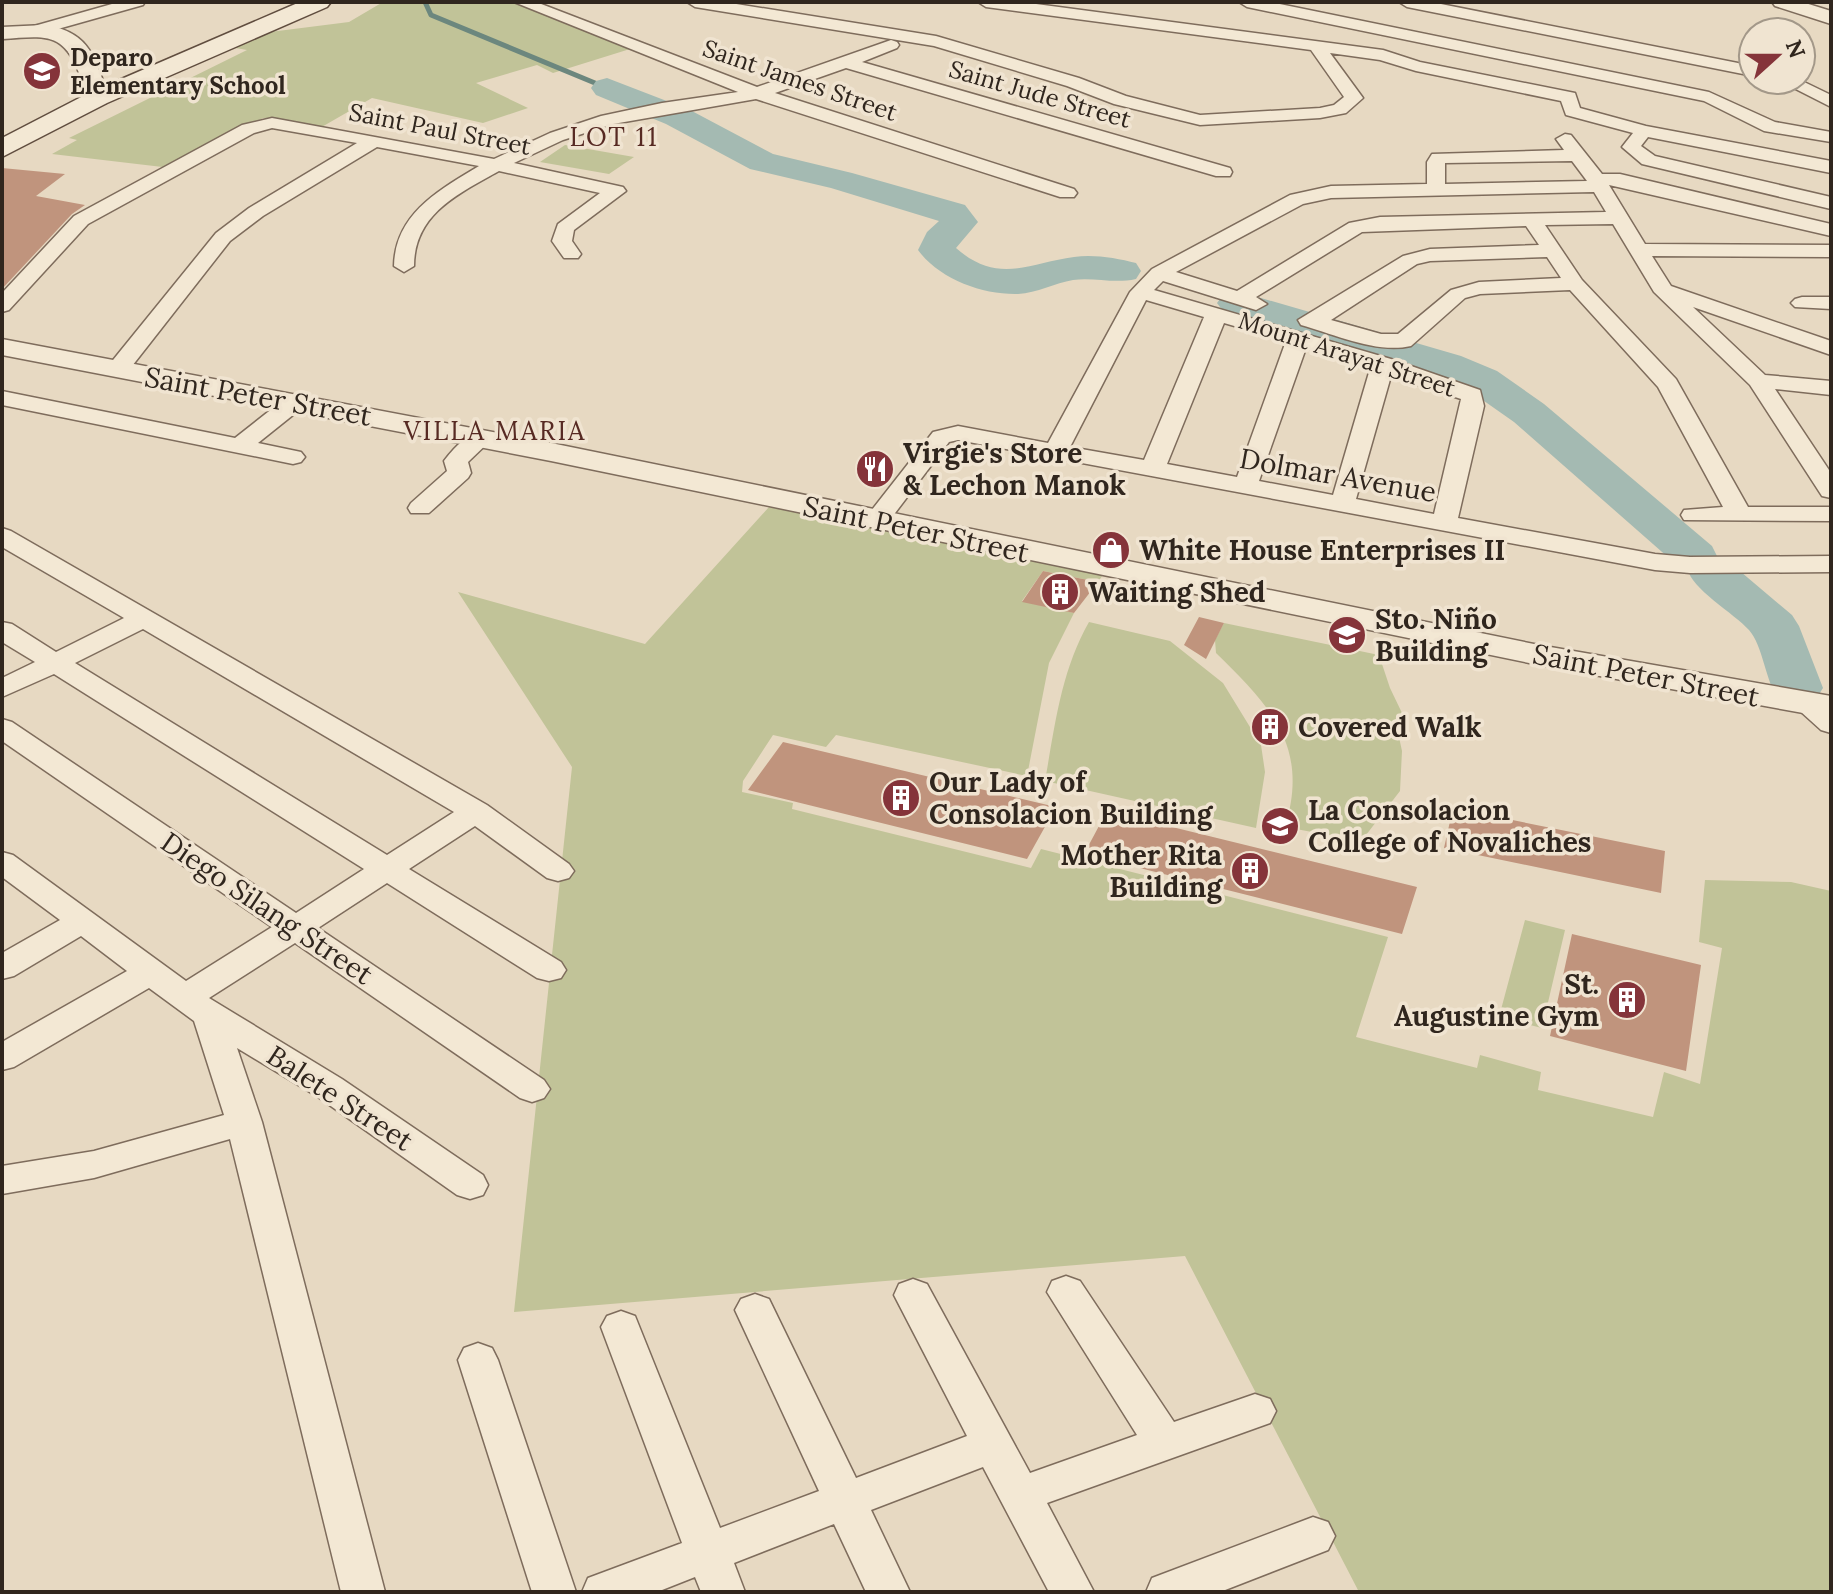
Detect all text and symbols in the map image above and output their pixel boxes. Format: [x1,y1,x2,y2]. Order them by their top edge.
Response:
north arrow [1737,16,1817,96]
street label: Saint James Street [699,32,902,128]
text: N [1780,36,1812,62]
place label: Deparo Elementary School [70,42,286,101]
school or university icon: Deparo Elementary School [21,50,63,92]
street label: Saint Jude Street [946,53,1135,135]
street label: Saint Paul Street [346,96,534,162]
district label: LOT 11 [569,120,659,153]
street label: Mount Arayat Street [1235,304,1460,404]
street label: Saint Peter Street [142,358,374,434]
district label: VILLA MARIA [403,414,586,447]
place label: Virgie's Store & Lechon Manok [903,435,1126,503]
street label: Dolmar Avenue [1237,440,1439,510]
restaurant icon: Virgie's Store & Lechon Manok [854,448,896,490]
street label: Saint Peter Street [800,488,1032,571]
shop icon: White House Enterprises II [1090,529,1132,571]
place label: White House Enterprises II [1139,532,1505,568]
building icon: Waiting Shed [1039,571,1081,613]
place label: Waiting Shed [1088,574,1266,610]
place label: Sto. Niño Building [1375,601,1497,669]
school or university icon: Sto. Niño Building [1326,614,1368,656]
street label: Saint Peter Street [1530,635,1762,715]
building icon: Covered Walk [1249,706,1291,748]
place label: Covered Walk [1298,709,1482,745]
place label: Our Lady of Consolacion Building [929,764,1214,832]
building icon: Our Lady of Consolacion Building [880,777,922,819]
place label: La Consolacion College of Novaliches [1308,792,1591,860]
school or university icon: La Consolacion College of Novaliches [1259,805,1301,847]
street label: Diego Silang Street [154,824,380,992]
place label: Mother Rita Building [1060,837,1223,905]
building icon: Mother Rita Building [1229,850,1271,892]
place label: St. Augustine Gym [1394,966,1599,1034]
building icon: St. Augustine Gym [1606,979,1648,1021]
street label: Balete Street [260,1037,420,1159]

